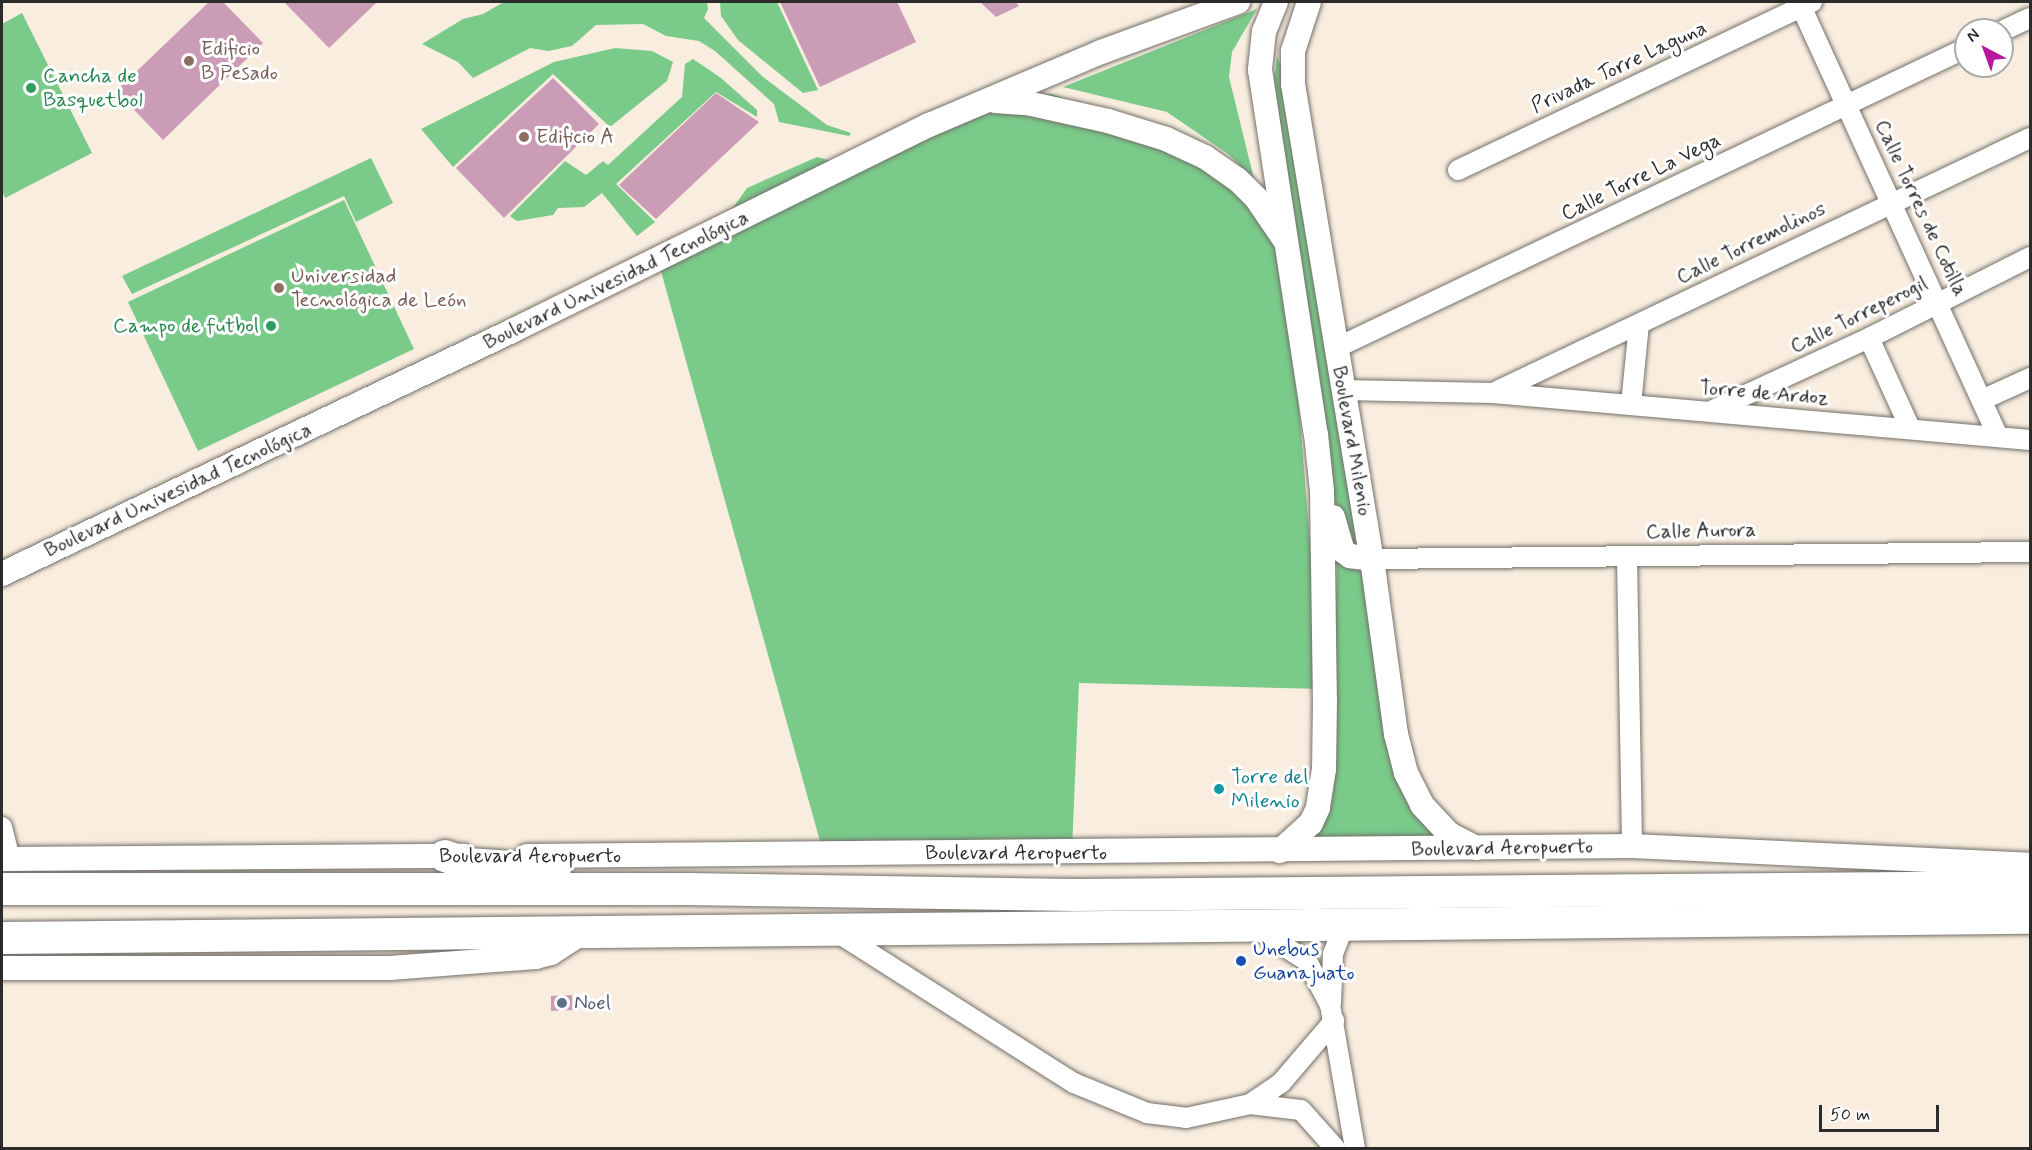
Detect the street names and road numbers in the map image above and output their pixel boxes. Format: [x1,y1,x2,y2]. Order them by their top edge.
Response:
street label: Privada Torre Laguna [1525,14,1713,120]
street label: Calle Torres de Cotilla [1868,114,1974,302]
street label: Calle Torre La Vega [1557,127,1725,227]
street label: Calle Torremolinos [1672,196,1830,290]
street label: Boulevard Univesidad Tecnológica [481,206,751,354]
street label: Calle Torreperogil [1785,270,1933,360]
street label: Boulevard Milenio [1326,361,1378,521]
street label: Torre de Ardoz [1698,375,1830,411]
street label: Boulevard Univesidad Tecnológica [42,418,314,562]
street label: Calle Aurora [1647,517,1755,545]
street label: Boulevard Aeropuerto [1411,834,1593,862]
street label: Boulevard Aeropuerto [925,840,1107,866]
street label: Boulevard Aeropuerto [439,843,621,869]

